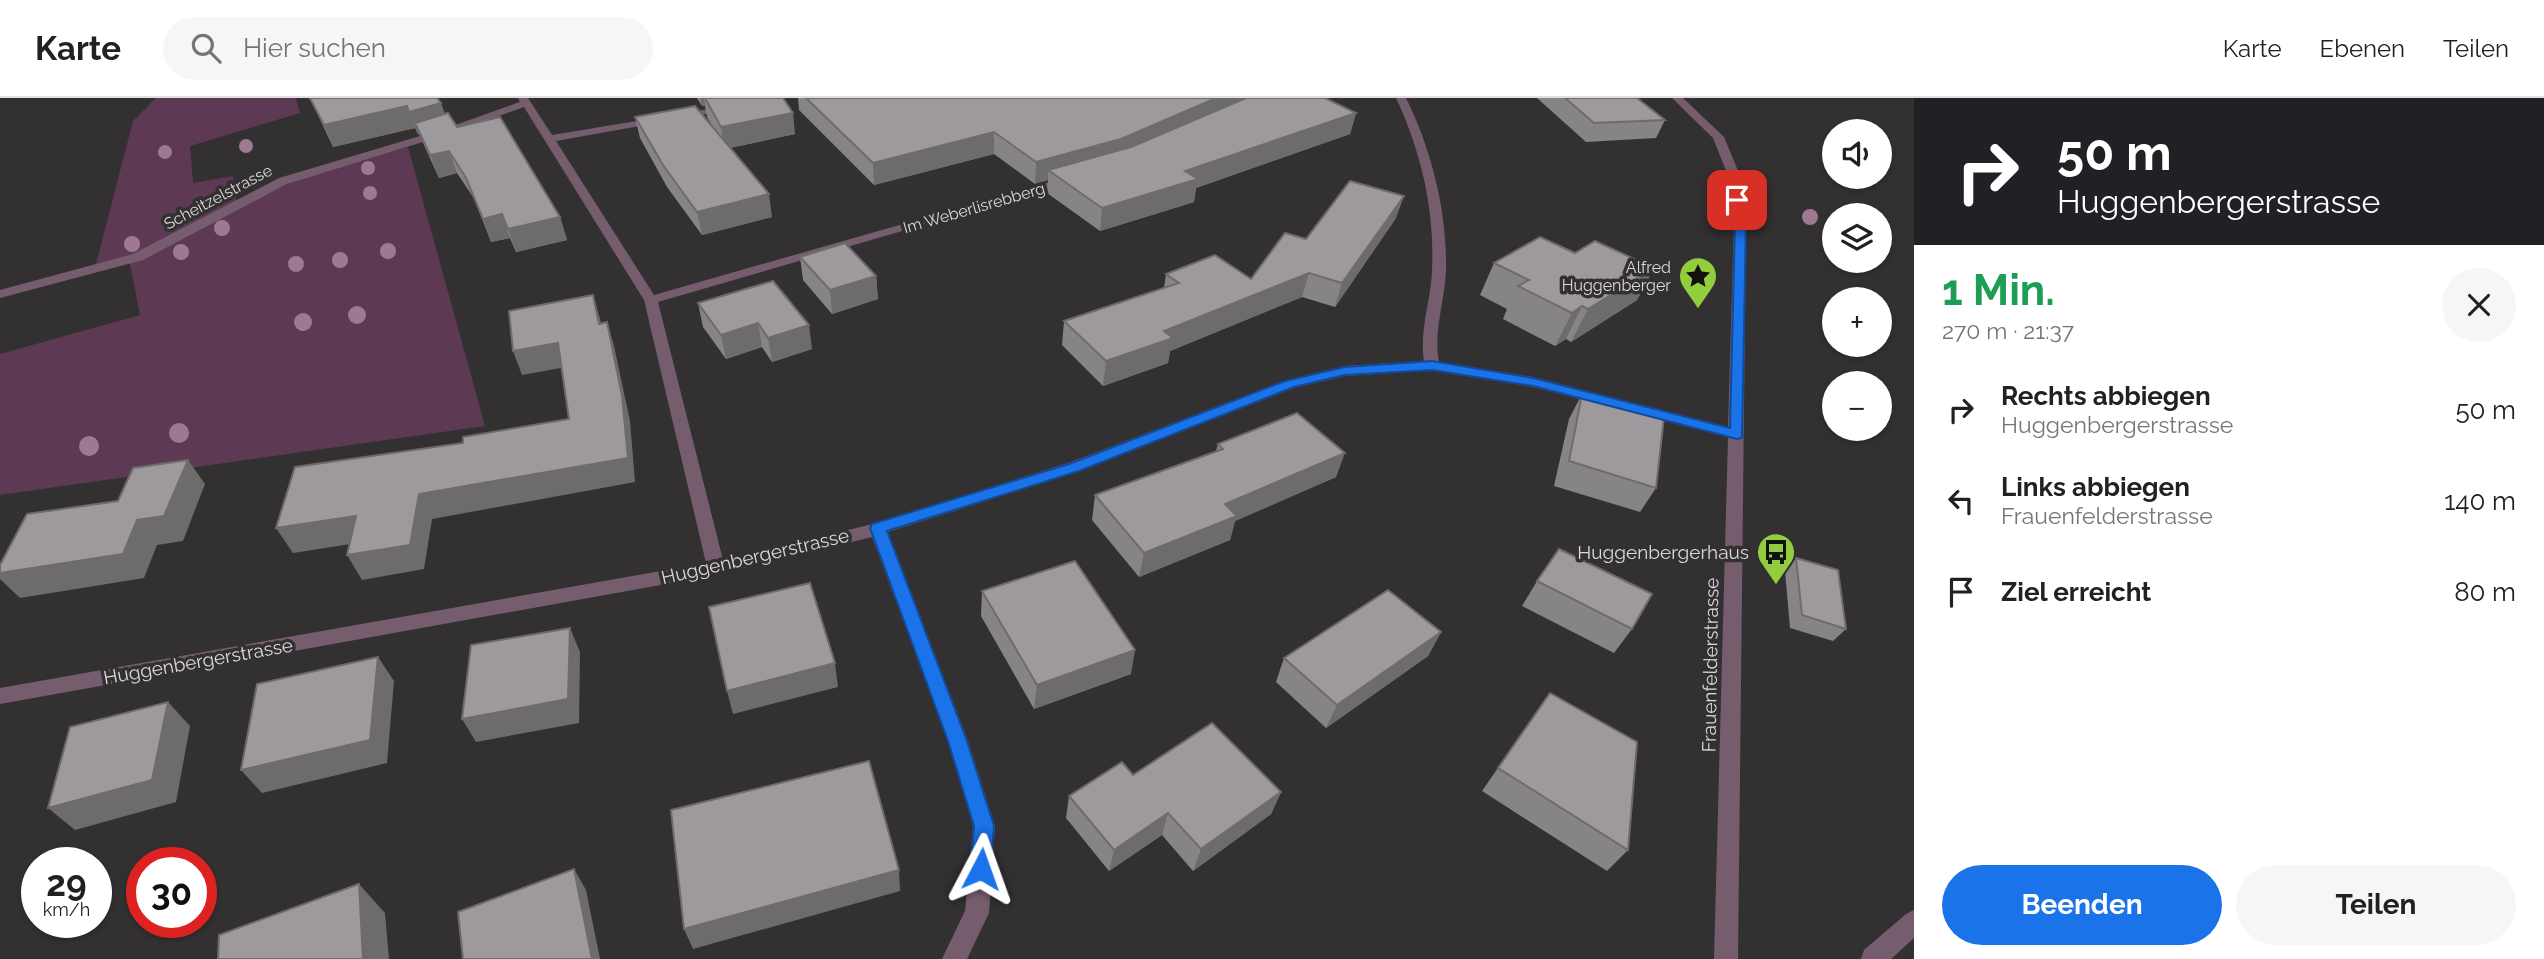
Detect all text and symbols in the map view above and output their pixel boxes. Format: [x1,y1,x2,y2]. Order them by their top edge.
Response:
search box [163,17,653,80]
text: Karte [35,29,121,68]
icon: search [187,29,225,67]
text: Hier suchen [243,33,386,63]
text: Karte [2223,34,2282,63]
text: Ebenen [2320,34,2405,63]
text: Teilen [2443,34,2509,63]
map controls [1822,119,1892,441]
button: sound [1822,119,1892,189]
text: 50 m [2057,124,2172,181]
icon: right [1942,126,2033,217]
street label: Scheitzelstrasse [161,161,275,233]
pin [1707,170,1767,230]
street label: Im Weberlisrebberg [901,179,1047,237]
icon: arrive [1718,181,1756,219]
text: Huggenbergerstrasse [2057,183,2380,220]
button: layers [1822,203,1892,273]
place icon: Alfred Huggenberger [1677,255,1719,310]
place label: Alfred Huggenberger [1562,258,1671,295]
text: 1 Min. [1942,266,2055,315]
button: close [2442,268,2516,342]
button: + [1822,287,1892,357]
text: 270 m · 21:37 [1942,317,2074,344]
button: − [1822,371,1892,441]
text: Rechts abbiegen [2001,381,2211,411]
icon: right [1942,391,1980,429]
text: 50 m [2455,395,2516,425]
text: Huggenbergerstrasse [2001,411,2233,438]
text: Links abbiegen [2001,472,2190,502]
icon: left [1942,482,1980,520]
text: 140 m [2444,486,2516,516]
text: Frauenfelderstrasse [2001,502,2213,529]
street label: Huggenbergerstrasse [659,524,851,588]
bus stop icon: Huggenbergerhaus [1755,531,1797,586]
place label: Huggenbergerhaus [1577,541,1749,563]
icon: arrive [1942,573,1980,611]
street label: Frauenfelderstrasse [1697,577,1723,753]
text: Ziel erreicht [2001,577,2151,607]
text: 80 m [2454,577,2516,607]
street label: Huggenbergerstrasse [102,634,294,688]
position arrow [944,832,1018,906]
speed limit sign: 30 [126,847,217,938]
text: 29 [46,863,87,904]
button: Beenden [1942,865,2222,945]
button: Teilen [2236,865,2516,945]
text: km/h [43,899,90,920]

